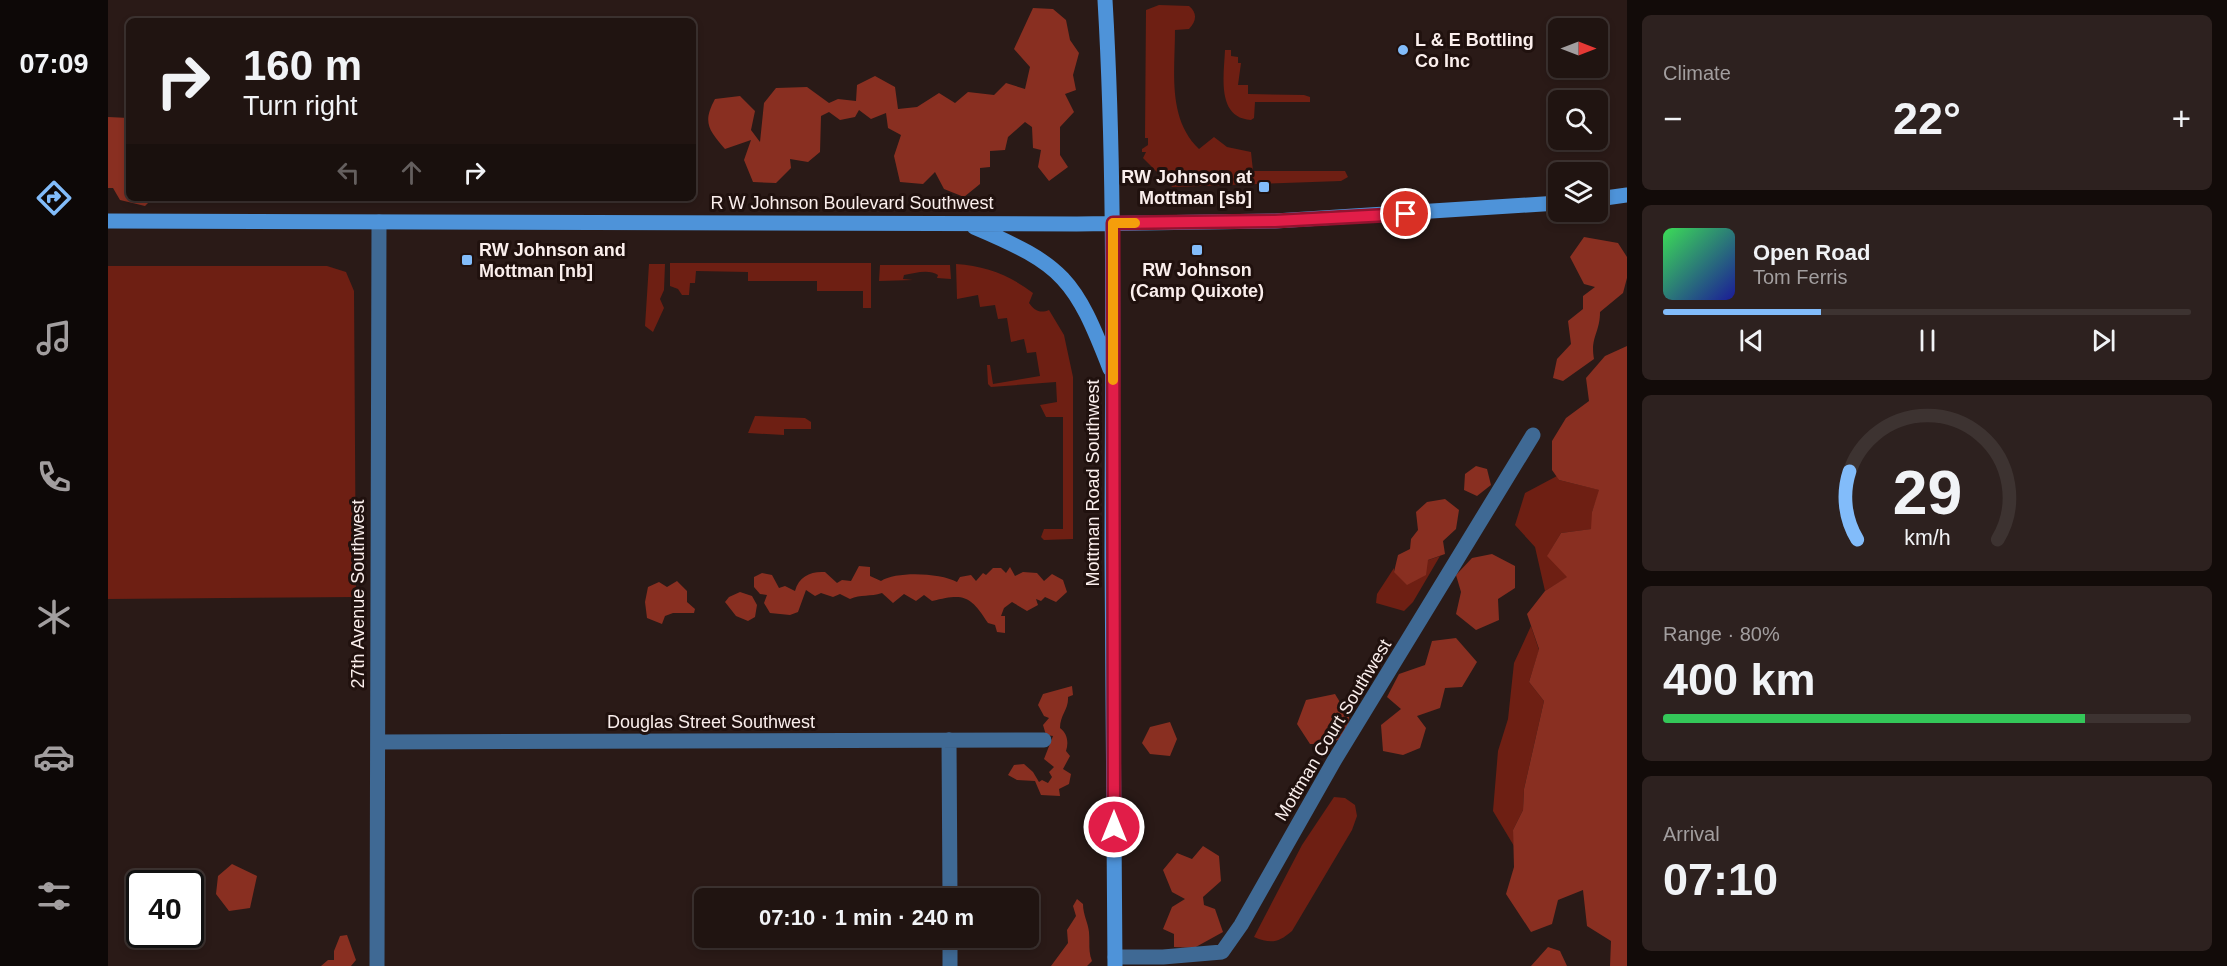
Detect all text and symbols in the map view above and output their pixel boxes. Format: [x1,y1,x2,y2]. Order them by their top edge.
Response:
north arrow [1548,18,1608,78]
map controls [1548,18,1608,222]
place label: L & E Bottling Co Inc [1415,30,1534,71]
icon: right [144,42,222,120]
text: 160 m [243,42,362,89]
marker: L & E Bottling Co Inc [1396,43,1410,57]
text: 07:09 [19,49,89,79]
text: Climate [1663,62,1731,84]
button: search [1548,90,1608,150]
text: Turn right [243,91,358,121]
text: 22° [1893,93,1961,144]
text: − [1663,100,1682,137]
text: + [2172,100,2191,137]
icon: left [332,156,365,189]
icon: ahead [395,156,428,189]
icon: right [458,156,491,189]
button: layers [1548,162,1608,222]
place label: RW Johnson at Mottman [sb] [1121,167,1252,208]
icon: directions [33,177,75,219]
marker: RW Johnson at Mottman [sb] [1257,180,1271,194]
pin [1380,188,1431,239]
street label: R W Johnson Boulevard Southwest [710,193,994,213]
icon: arrive [1389,197,1422,230]
place label: RW Johnson and Mottman [nb] [479,240,626,281]
text: Open Road [1753,240,1870,265]
marker: RW Johnson (Camp Quixote) [1190,243,1204,257]
marker: RW Johnson and Mottman [nb] [460,253,474,267]
place label: RW Johnson (Camp Quixote) [1130,260,1264,301]
text: Tom Ferris [1753,266,1847,288]
icon: music [33,317,75,359]
icon: previous [1735,324,1768,357]
icon: pause [1911,324,1944,357]
icon: next [2087,324,2120,357]
street label: Mottman Road Southwest [1083,379,1103,587]
icon: phone [33,456,75,498]
text: 29 [1892,458,1962,527]
street label: 27th Avenue Southwest [348,500,368,688]
text: km/h [1904,526,1950,550]
icon: climate [33,596,75,638]
text: Range · 80% [1663,623,1780,645]
street label: Mottman Court Southwest [1271,636,1395,824]
text: 400 km [1663,654,1816,705]
street label: Douglas Street Southwest [607,712,815,732]
icon: car [33,736,75,778]
position arrow [1082,795,1146,859]
text: Arrival [1663,823,1720,845]
text: 07:10 [1663,854,1778,905]
speed limit sign: 40 [126,870,204,948]
icon: filters [33,875,75,917]
text: 07:10 · 1 min · 240 m [759,905,974,930]

